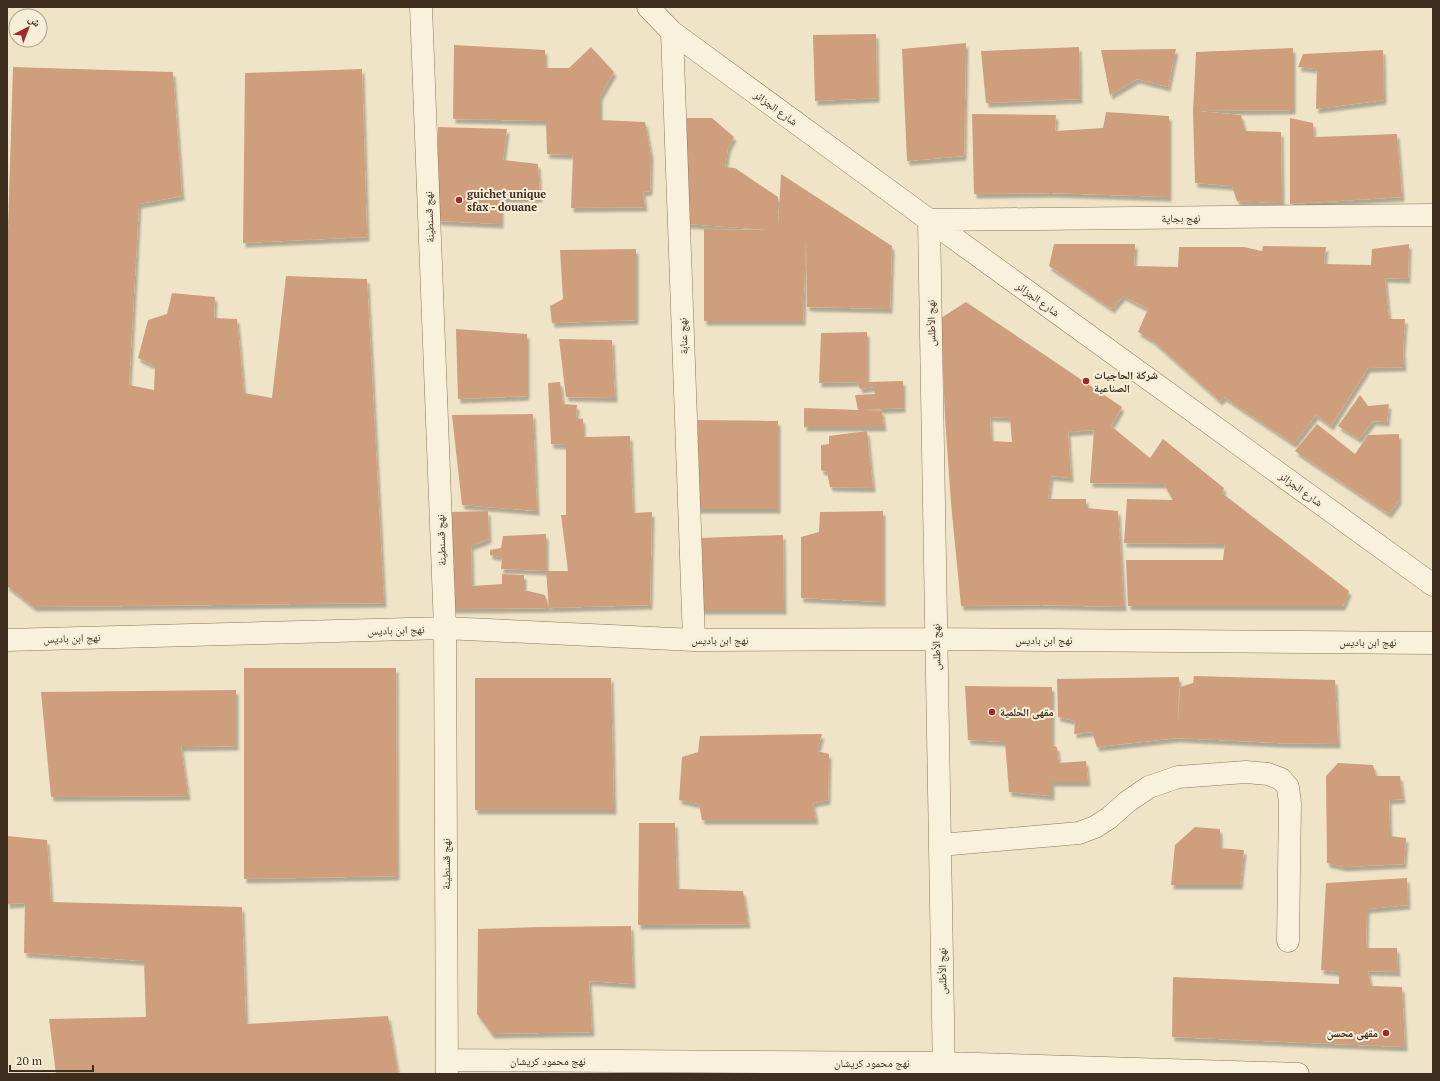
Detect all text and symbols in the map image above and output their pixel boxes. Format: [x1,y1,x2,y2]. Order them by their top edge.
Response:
north arrow [8,8,48,48]
text: ش [25,11,44,31]
street label: شارع الجزائر [751,87,800,128]
place label: guichet unique sfax - douane [467,187,546,214]
street label: نهج قسنطينة [421,191,437,243]
marker: guichet unique sfax - douane [454,195,464,205]
street label: نهج بجاية [1161,211,1201,225]
street label: شارع الجزائر [1013,278,1062,319]
street label: نهج الأطلس [924,300,938,346]
street label: نهج عنابة [675,317,691,355]
place label: شركة الحاجيات الصناعية [1094,368,1158,395]
marker: شركة الحاجيات الصناعية [1081,376,1091,386]
street label: شارع الجزائر [1276,468,1325,509]
street label: نهج قسنطينة [433,514,449,566]
street label: نهج ابن باديس [367,622,425,638]
street label: نهج الأطلس [929,624,943,670]
street label: نهج ابن باديس [43,630,101,646]
street label: نهج ابن باديس [691,633,749,647]
street label: نهج ابن باديس [1015,633,1073,647]
street label: نهج ابن باديس [1339,635,1397,649]
place label: مقهى الحلمية [1000,705,1054,720]
marker: مقهى الحلمية [987,707,997,717]
street label: نهج قسنطينة [439,838,453,890]
street label: نهج الأطلس [935,948,949,994]
place label: مقهى محسن [1327,1026,1378,1041]
marker: مقهى محسن [1381,1028,1391,1038]
scale bar [10,1047,93,1073]
text: 20 m [16,1053,43,1068]
street label: نهج محمود كريشان [510,1054,586,1068]
street label: نهج محمود كريشان [834,1056,910,1070]

